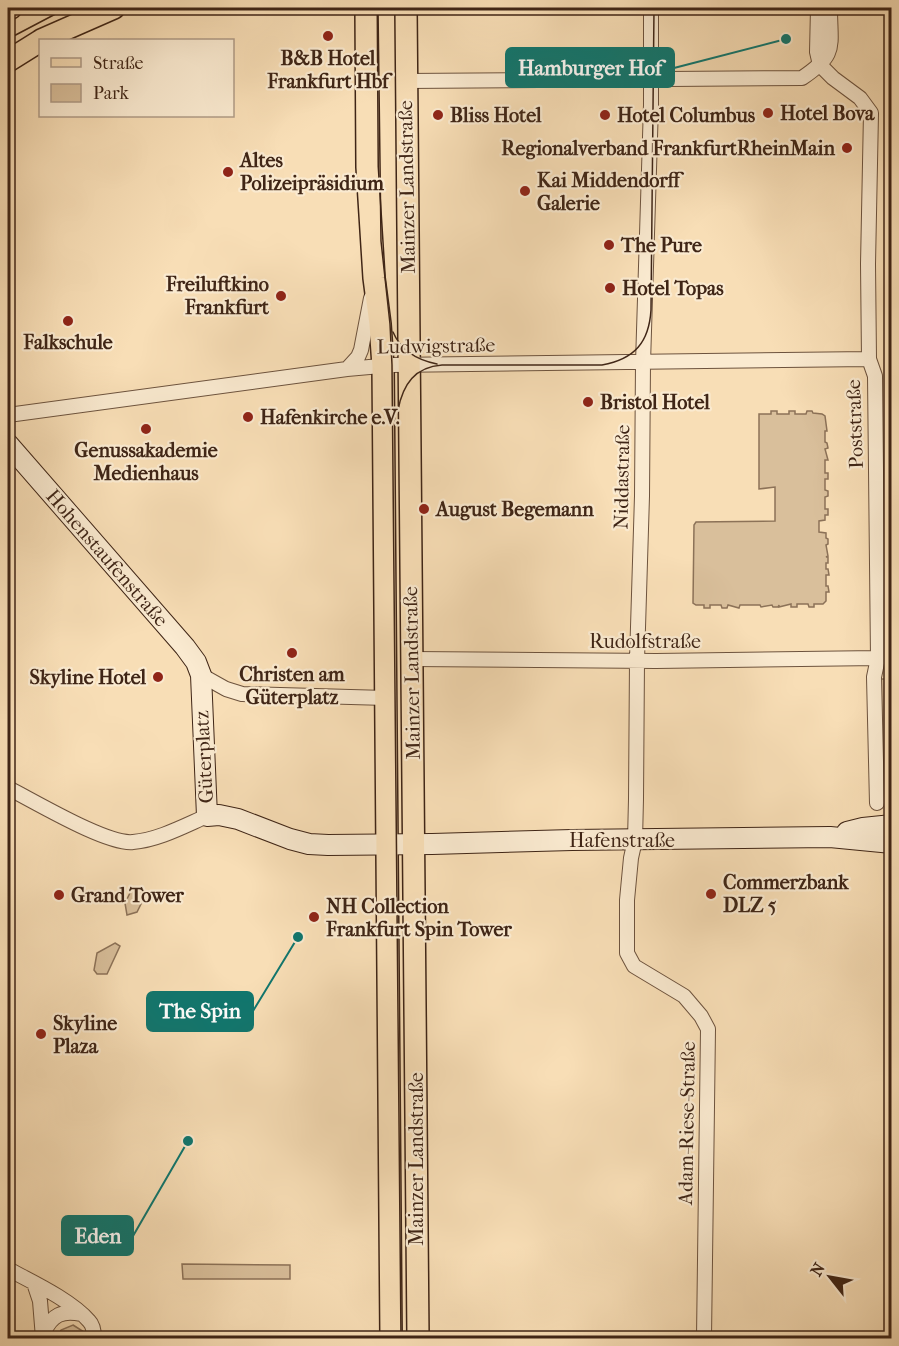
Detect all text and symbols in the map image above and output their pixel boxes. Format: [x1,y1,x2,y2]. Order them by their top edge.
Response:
marker: B&B Hotel Frankfurt Hbf [321,29,335,43]
legend [39,39,234,117]
place label: B&B Hotel Frankfurt Hbf [266,47,393,93]
callout: Hamburger Hof [506,48,674,87]
text: Straße [93,53,144,74]
text: Hamburger Hof [518,56,667,80]
text: Park [93,83,130,104]
street label: Mainzer Landstraße [394,100,420,274]
place label: Hotel Bova [780,102,875,125]
place label: Bliss Hotel [450,104,542,127]
place label: Hotel Columbus [617,104,756,127]
marker: Hotel Bova [761,106,775,120]
marker: Bliss Hotel [431,108,445,122]
marker: Hotel Columbus [598,108,612,122]
place label: Regionalverband FrankfurtRheinMain [501,137,835,160]
marker: Regionalverband FrankfurtRheinMain [840,141,854,155]
place label: Altes Polizeipräsidium [238,149,384,195]
marker: Altes Polizeipräsidium [221,165,235,179]
place label: Kai Middendorff Galerie [537,169,685,215]
marker: Kai Middendorff Galerie [518,184,532,198]
place label: The Pure [620,234,702,257]
marker: The Pure [602,238,616,252]
place label: Freiluftkino Frankfurt [165,273,270,319]
place label: Hotel Topas [622,277,724,300]
marker: Hotel Topas [603,281,617,295]
marker: Freiluftkino Frankfurt [274,289,288,303]
marker: Falkschule [61,314,75,328]
place label: Falkschule [22,331,113,354]
street label: Ludwigstraße [377,333,496,359]
street label: Poststraße [842,379,868,469]
place label: Bristol Hotel [600,391,710,414]
marker: Bristol Hotel [581,395,595,409]
place label: Hafenkirche e.V. [260,406,400,429]
marker: Hafenkirche e.V. [241,410,255,424]
marker: Genussakademie Medienhaus [139,422,153,436]
street label: Niddastraße [610,424,634,530]
place label: Genussakademie Medienhaus [74,439,218,485]
street label: Hohenstaufenstraße [41,485,173,631]
place label: August Begemann [434,498,594,521]
marker: August Begemann [417,502,431,516]
street label: Mainzer Landstraße [399,586,425,760]
street label: Rudolfstraße [589,630,701,653]
marker: Christen am Güterplatz [285,646,299,660]
place label: Christen am Güterplatz [239,663,345,709]
place label: Skyline Hotel [30,666,146,689]
marker: Skyline Hotel [151,670,165,684]
street label: Güterplatz [190,710,218,804]
street label: Hafenstraße [569,829,675,852]
place label: Commerzbank DLZ 5 [723,871,849,917]
place label: Grand Tower [71,884,184,907]
marker: Commerzbank DLZ 5 [704,887,718,901]
marker: Grand Tower [52,888,66,902]
place label: NH Collection Frankfurt Spin Tower [325,895,512,941]
marker: NH Collection Frankfurt Spin Tower [307,910,321,924]
callout: The Spin [147,992,253,1031]
text: The Spin [158,999,242,1023]
place label: Skyline Plaza [53,1012,117,1058]
marker: Skyline Plaza [34,1027,48,1041]
street label: Adam-Riese-Straße [674,1041,700,1206]
street label: Mainzer Landstraße [405,1072,428,1246]
callout: Eden [62,1216,133,1255]
text: Eden [75,1224,122,1248]
north arrow [800,1247,860,1307]
text: N [806,1259,829,1280]

